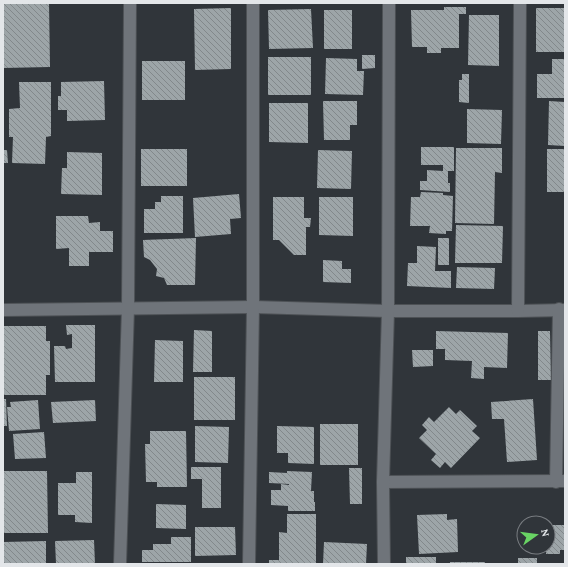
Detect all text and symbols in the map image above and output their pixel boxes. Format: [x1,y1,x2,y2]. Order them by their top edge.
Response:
north arrow [516,515,556,555]
text: N [539,527,553,538]

